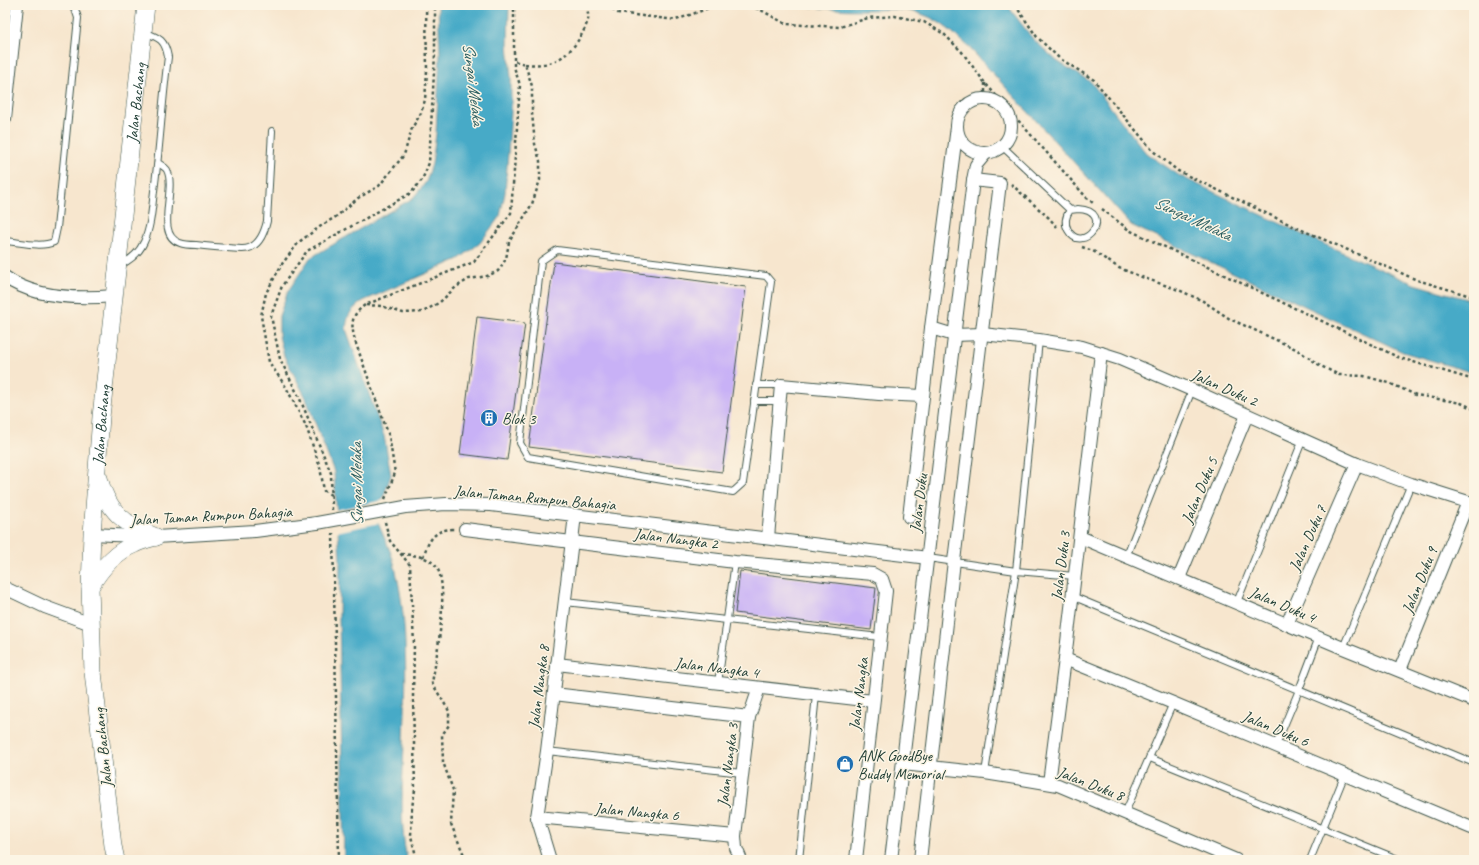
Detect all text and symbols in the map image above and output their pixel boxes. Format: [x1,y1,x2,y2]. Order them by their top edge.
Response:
water label: Sungai Melaka [458,42,489,128]
street label: Jalan Bachang [122,61,151,145]
water label: Sungai Melaka [1151,191,1237,246]
street label: Jalan Duku 2 [1188,364,1262,412]
street label: Jalan Bachang [88,383,116,467]
building icon: Blok 3 [479,408,499,428]
place label: Blok 3 [502,409,538,429]
water label: Sungai Melaka [345,440,368,525]
street label: Jalan Duku 5 [1177,454,1223,527]
street label: Jalan Duku [905,472,933,535]
street label: Jalan Taman Rumpun Bahagia [452,481,618,515]
street label: Jalan Taman Rumpun Bahagia [128,502,294,530]
street label: Jalan Duku 7 [1284,502,1332,575]
street label: Jalan Nangka 2 [632,524,721,554]
street label: Jalan Duku 3 [1047,528,1075,603]
street label: Jalan Duku 9 [1397,543,1443,617]
street label: Jalan Duku 4 [1246,582,1320,628]
street label: Jalan Nangka 8 [524,642,554,731]
street label: Jalan Nangka 4 [673,653,762,683]
street label: Jalan Nangka [844,656,874,733]
street label: Jalan Bachang [89,706,117,790]
street label: Jalan Duku 6 [1239,706,1312,752]
street label: Jalan Nangka 3 [713,720,743,809]
place label: ANK GoodBye Buddy Memorial [858,746,947,784]
shop icon: ANK GoodBye Buddy Memorial [835,754,855,774]
street label: Jalan Duku 8 [1053,762,1129,806]
street label: Jalan Nangka 6 [593,798,681,826]

